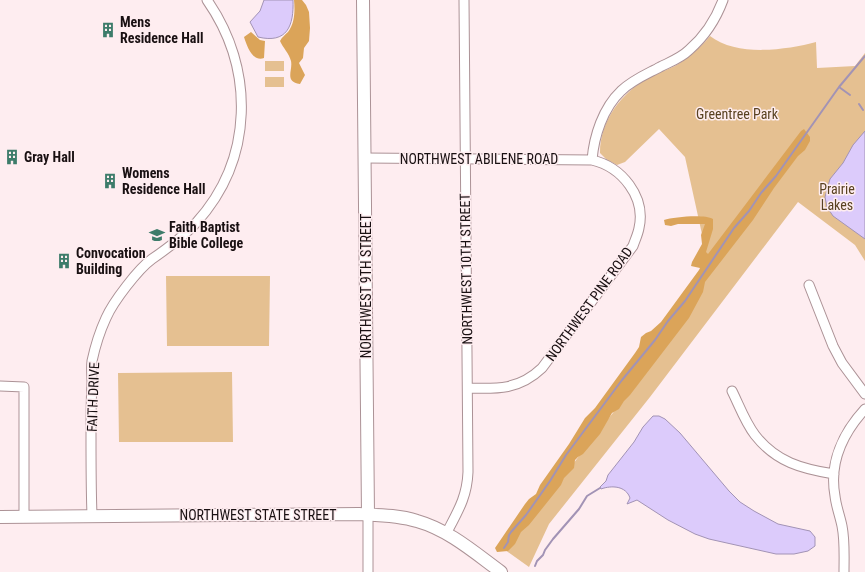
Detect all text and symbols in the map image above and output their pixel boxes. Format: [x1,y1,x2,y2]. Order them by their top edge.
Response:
place label: Mens Residence Hall [120,14,203,46]
building icon: Mens Residence Hall [99,21,117,39]
park label: Greentree Park [696,106,779,122]
building icon: Gray Hall [3,148,21,166]
place label: Gray Hall [24,149,75,165]
street label: NORTHWEST ABILENE ROAD [400,151,558,167]
place label: Womens Residence Hall [122,165,205,197]
building icon: Womens Residence Hall [101,172,119,190]
park label: Prairie Lakes [819,181,855,213]
street label: NORTHWEST 10TH STREET [457,193,475,345]
street label: NORTHWEST 9TH STREET [358,214,374,358]
place label: Faith Baptist Bible College [169,219,244,251]
school or university icon: Faith Baptist Bible College [148,226,166,244]
street label: NORTHWEST PINE ROAD [542,244,636,364]
place label: Convocation Building [76,245,146,277]
building icon: Convocation Building [55,252,73,270]
street label: FAITH DRIVE [84,362,102,432]
street label: NORTHWEST STATE STREET [179,507,337,523]

